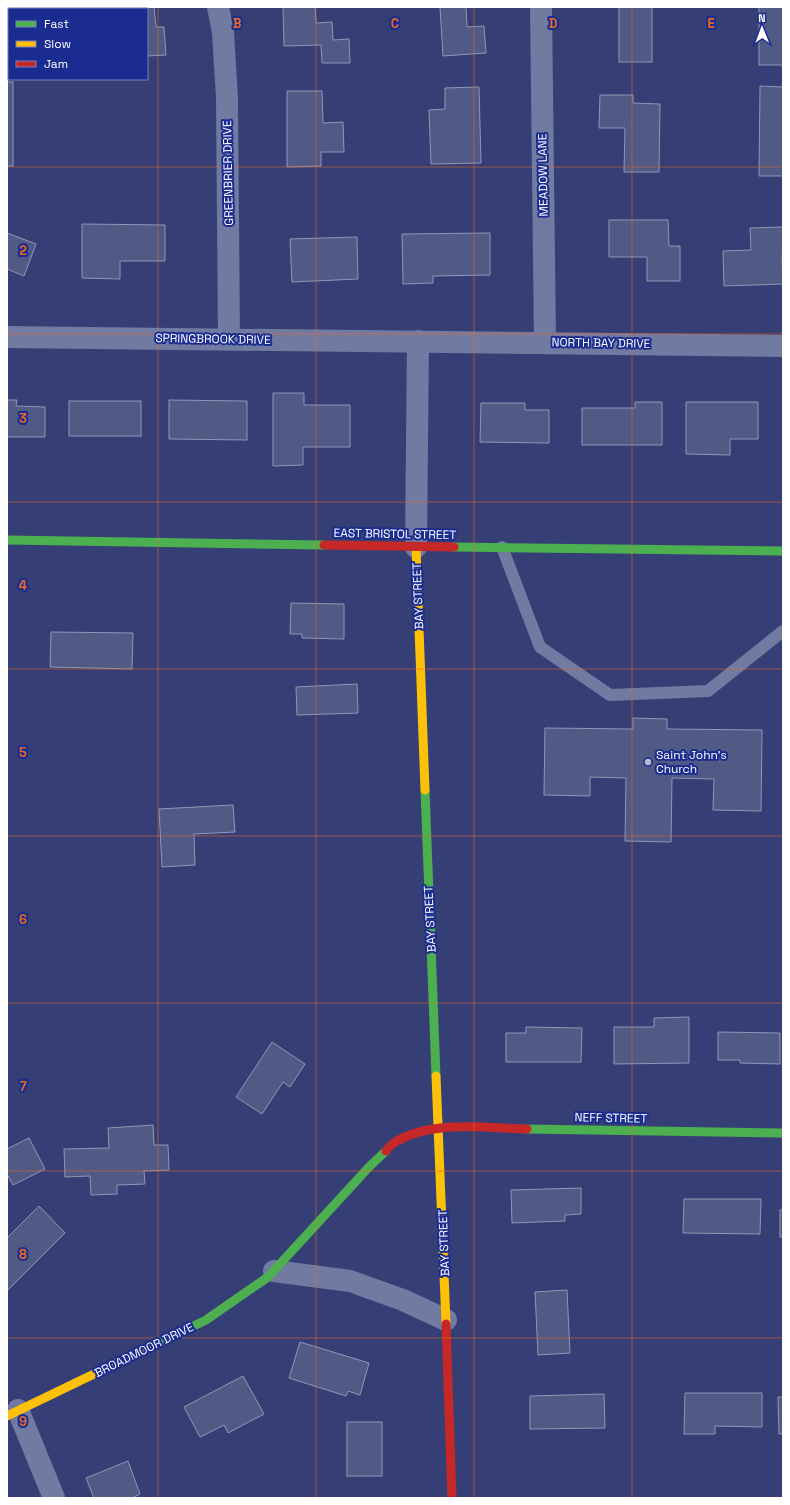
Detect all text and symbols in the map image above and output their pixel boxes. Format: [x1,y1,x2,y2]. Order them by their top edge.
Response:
legend [8,8,148,80]
north arrow [742,8,782,48]
text: N [758,11,766,25]
text: B [233,15,242,32]
text: C [391,15,399,32]
text: D [549,15,558,32]
text: E [707,15,715,32]
text: Fast [44,16,69,32]
text: Slow [44,36,71,52]
text: Jam [44,56,68,72]
street label: GREENBRIER DRIVE [219,120,237,226]
street label: MEADOW LANE [534,133,552,217]
text: 2 [19,242,27,259]
street label: SPRINGBROOK DRIVE [155,330,271,348]
street label: NORTH BAY DRIVE [551,334,651,352]
text: 3 [19,410,27,427]
street label: EAST BRISTOL STREET [333,525,457,543]
street label: BAY STREET [409,562,427,630]
text: 4 [19,577,27,594]
text: 5 [19,744,27,761]
place label: Saint John's Church [656,747,727,777]
marker: Saint John's Church [643,757,653,767]
street label: BAY STREET [420,885,440,953]
text: 6 [19,911,27,928]
text: 7 [19,1078,27,1095]
street label: NEFF STREET [574,1109,648,1127]
street label: BAY STREET [435,1209,453,1277]
text: 8 [19,1246,27,1263]
street label: BROADMOOR DRIVE [92,1319,197,1381]
text: 9 [19,1413,27,1430]

